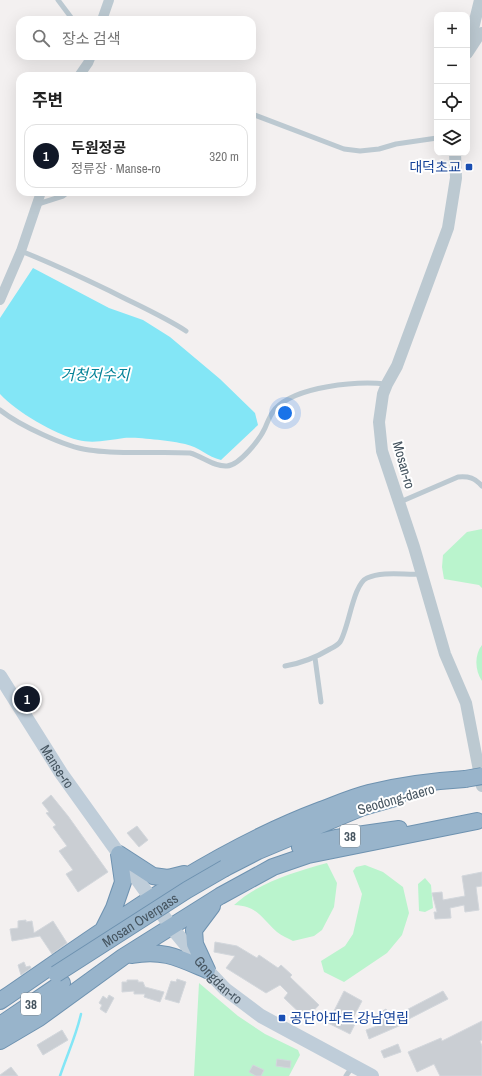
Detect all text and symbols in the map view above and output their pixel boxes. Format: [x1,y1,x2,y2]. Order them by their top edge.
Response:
map controls [434,12,470,156]
button: + [434,12,470,48]
search box [16,16,256,60]
icon: search [30,27,52,49]
text: 장소 검색 [62,28,121,49]
button: − [434,48,470,84]
button: locate [434,84,470,120]
text: 주변 [32,88,63,111]
button: layers [434,120,470,156]
text: 두원정공 [71,137,126,158]
text: 1 [43,148,49,165]
text: 320 m [209,148,239,165]
place label: 대덕초교 [409,158,461,176]
text: 정류장 · Manse-ro [71,160,161,177]
marker: 대덕초교 [464,162,474,172]
water label: 거청저수지 [60,364,131,385]
your location [275,403,295,423]
street label: Mosan-ro [389,439,419,491]
pin: 1 [14,684,40,714]
street label: Manse-ro [36,741,78,792]
street label: Seodong-daero [355,779,437,819]
road number: 38 [340,825,360,847]
street label: Mosan Overpass [99,889,182,951]
street label: Gongdan-ro [190,952,246,1008]
road number: 38 [21,993,41,1015]
place label: 공단아파트.강남연립 [290,1009,409,1027]
marker: 공단아파트.강남연립 [277,1013,287,1023]

